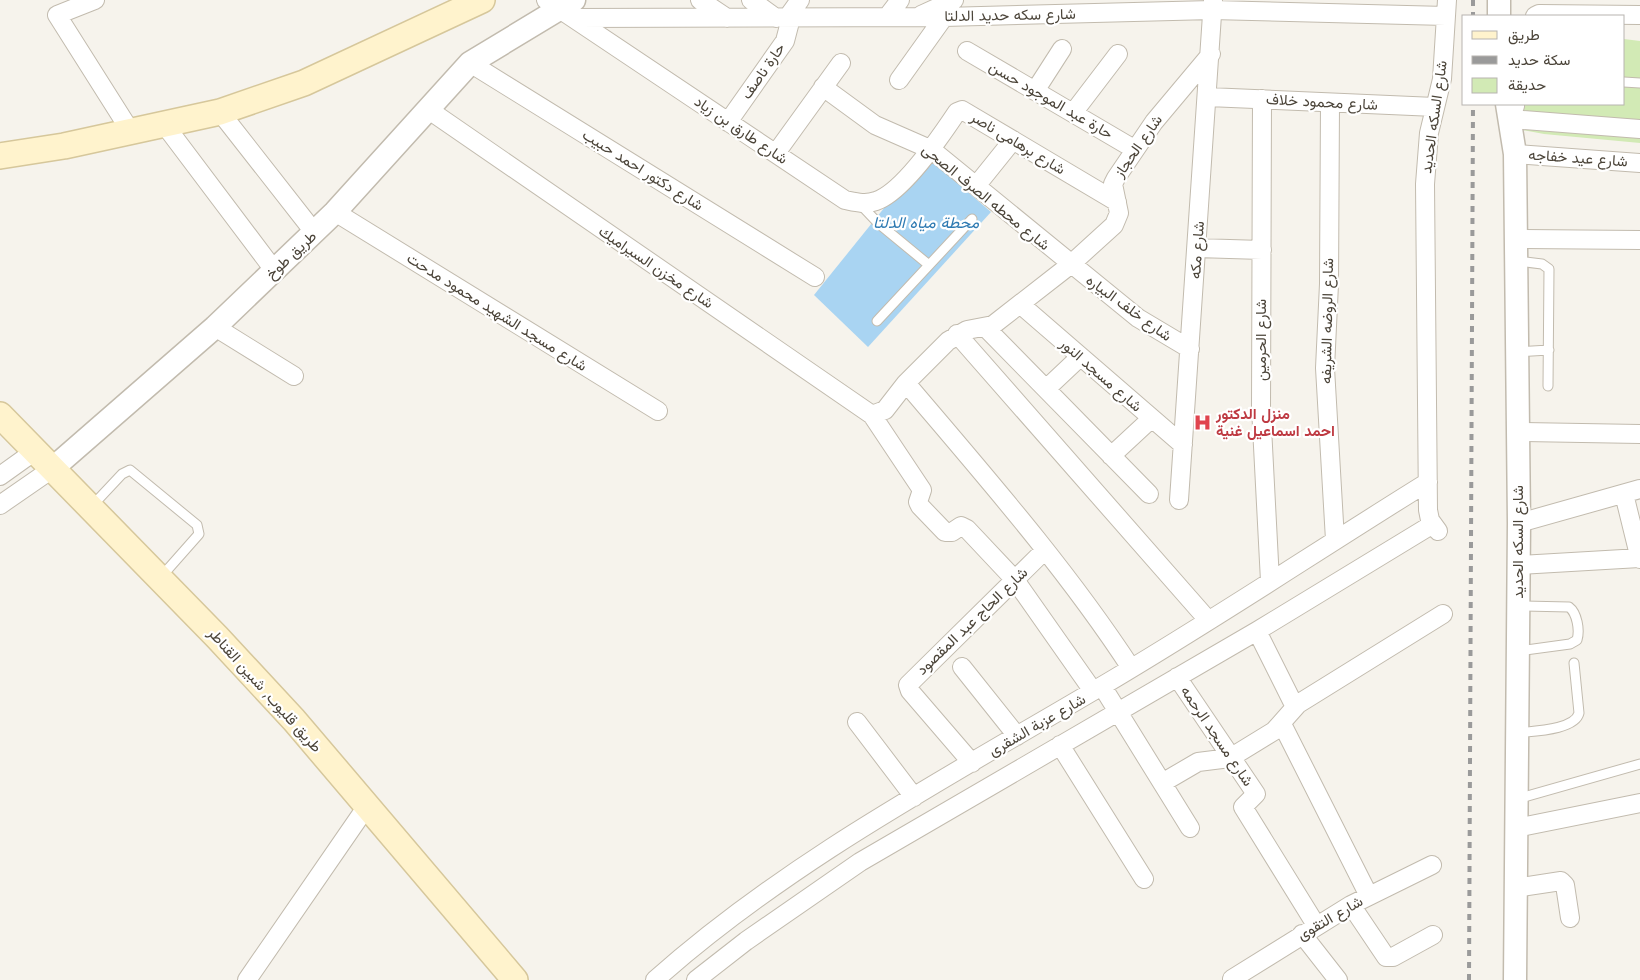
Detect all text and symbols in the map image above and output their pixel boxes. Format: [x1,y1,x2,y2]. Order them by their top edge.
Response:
street label: شارع سكه حديد الدلتا [944,3,1076,27]
legend [1462,15,1625,105]
text: طريق [1508,24,1540,46]
street label: حارة ناصف [736,38,790,104]
text: سكة حديد [1508,49,1571,71]
street label: حارة عبد الموجود حسن [985,55,1117,145]
street label: شارع السكه الحديد [1415,59,1453,175]
text: حديقة [1508,74,1546,96]
street label: شارع محمود خلاف [1266,88,1379,116]
street label: شارع طارق بن زياد [690,91,792,170]
street label: شارع برهامى ناصر [966,105,1070,180]
street label: شارع الحجاز [1108,110,1168,183]
street label: شارع دكتور احمد حبيب [578,124,708,216]
street label: شارع محطه الصرف الصحى [917,138,1055,256]
street label: شارع عيد خفاجه [1528,144,1629,172]
water label: محطة مياه الدلتا [873,211,979,234]
street label: شارع مخزن السيراميك [594,220,718,314]
street label: شارع مكه [1184,220,1210,280]
street label: طريق طوخ [261,225,322,284]
street label: شارع مسجد الشهيد محمود مدحت [403,247,592,377]
street label: شارع الروضه الشريفه [1315,258,1339,384]
street label: شارع خلف البياره [1082,269,1177,347]
street label: شارع الحرمين [1250,299,1272,381]
street label: شارع مسجد النور [1054,332,1147,417]
place label: منزل الدكتور احمد اسماعيل غنية [1215,403,1335,442]
hospital icon: منزل الدكتور احمد اسماعيل غنية [1192,413,1212,433]
street label: شارع السكه الحديد [1507,485,1529,599]
street label: شارع الحاج عبد المقصود [911,562,1033,680]
street label: طريق قليوب, شبين القناطر [202,622,327,757]
street label: شارع مسجد الرحمه [1175,681,1259,791]
street label: شارع عزبة الشقرى [984,688,1090,762]
street label: شارع التقوى [1293,890,1367,946]

